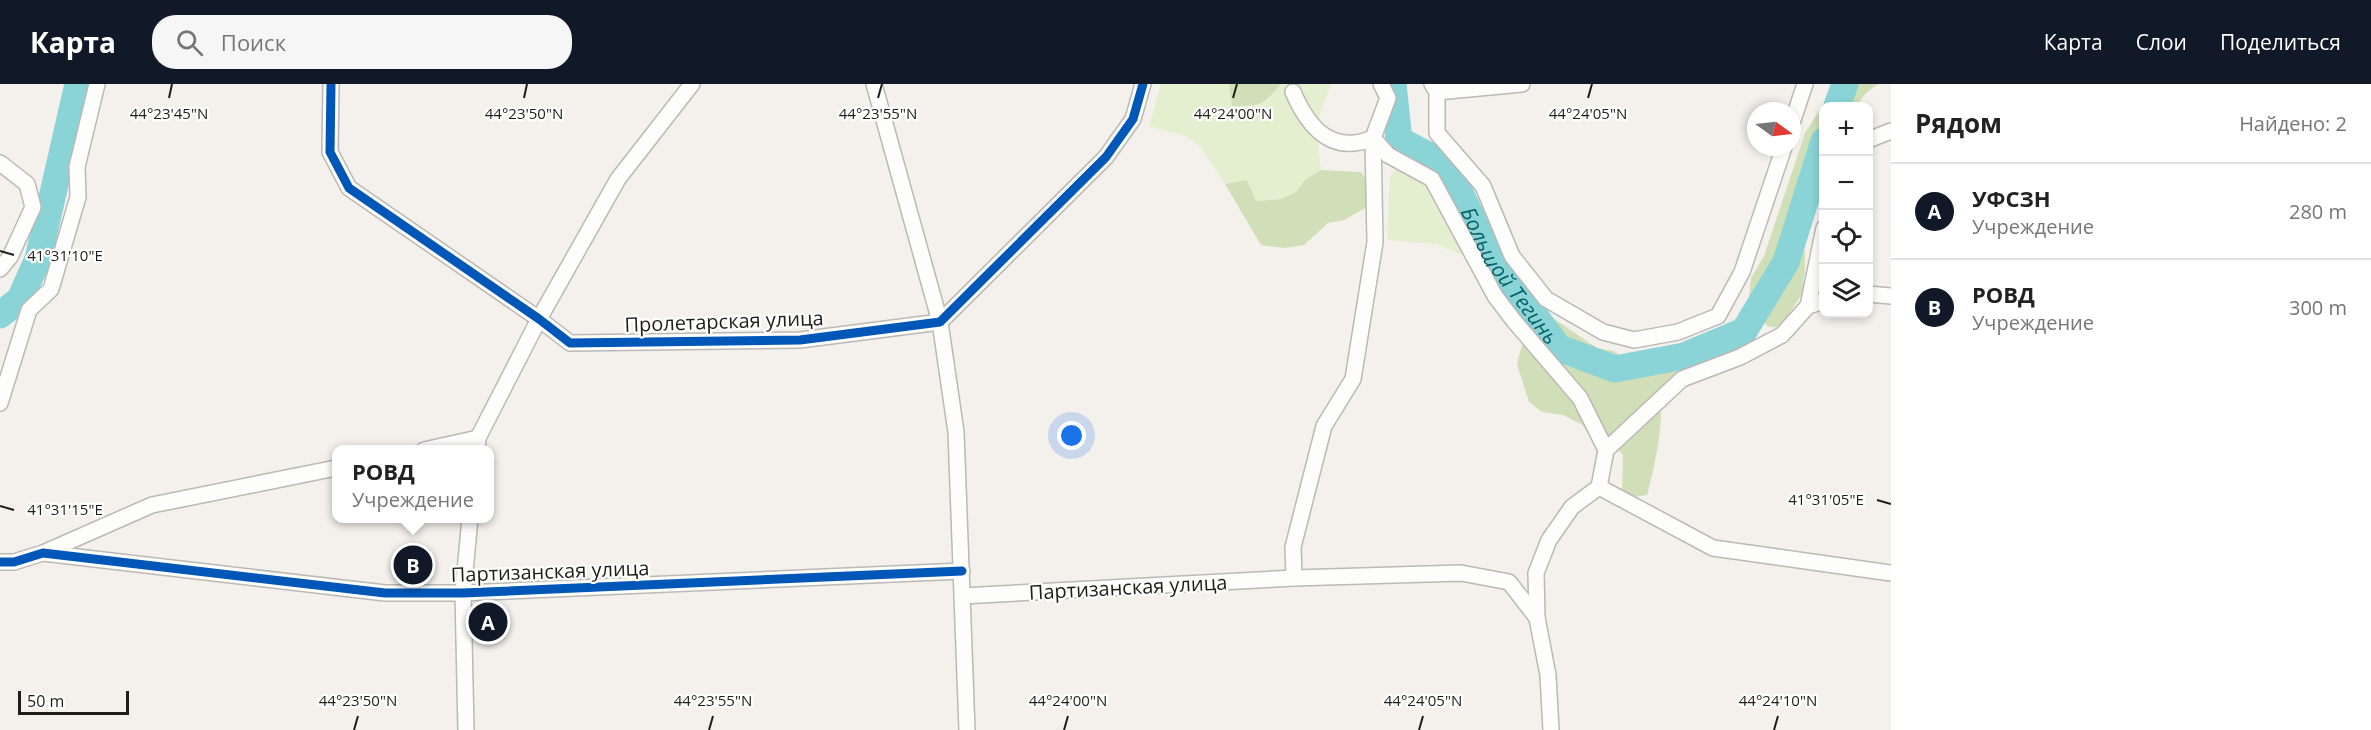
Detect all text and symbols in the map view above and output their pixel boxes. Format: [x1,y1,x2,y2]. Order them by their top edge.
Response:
search box [152,15,572,69]
text: Карта [30,23,116,61]
icon: search [173,26,206,59]
text: Поиск [221,27,286,57]
text: Карта [2044,28,2103,56]
text: Слои [2136,28,2187,56]
text: Поделиться [2220,28,2341,56]
north arrow [1747,102,1801,156]
map controls [1819,102,1873,318]
button: + [1819,102,1873,156]
text: 44°23'45"N [130,103,208,123]
text: 44°23'50"N [485,103,563,123]
text: 44°23'55"N [839,103,917,123]
text: 44°24'00"N [1194,103,1272,123]
text: 44°24'05"N [1549,103,1627,123]
text: Рядом [1915,105,2002,141]
text: Найдено: 2 [2239,110,2347,137]
button: − [1819,156,1873,210]
text: УФСЗН [1972,183,2051,213]
text: A [1928,198,1941,225]
text: 280 m [2289,198,2347,225]
water label: Большой Тегинь [1455,202,1565,350]
button: locate [1819,210,1873,264]
text: Учреждение [1972,213,2094,240]
text: 41°31'10"E [27,245,103,265]
button: layers [1819,264,1873,318]
text: РОВД [1972,279,2035,309]
text: B [1928,294,1941,321]
text: 300 m [2289,294,2347,321]
street label: Пролетарская улица [624,304,824,338]
text: Учреждение [1972,309,2094,336]
your location [1057,421,1086,450]
popup [332,445,494,523]
text: РОВД [352,456,415,486]
text: Учреждение [352,486,474,513]
text: 41°31'05"E [1788,489,1864,509]
text: 41°31'15"E [27,499,103,519]
pin: B [394,542,432,588]
street label: Партизанская улица [450,554,650,588]
street label: Партизанская улица [1028,568,1228,606]
pin: A [468,600,508,644]
scale bar [18,688,129,716]
text: 50 m [27,690,64,712]
text: 44°23'50"N [319,690,397,710]
text: 44°23'55"N [674,690,752,710]
text: 44°24'00"N [1029,690,1107,710]
text: 44°24'05"N [1384,690,1462,710]
text: 44°24'10"N [1739,690,1817,710]

